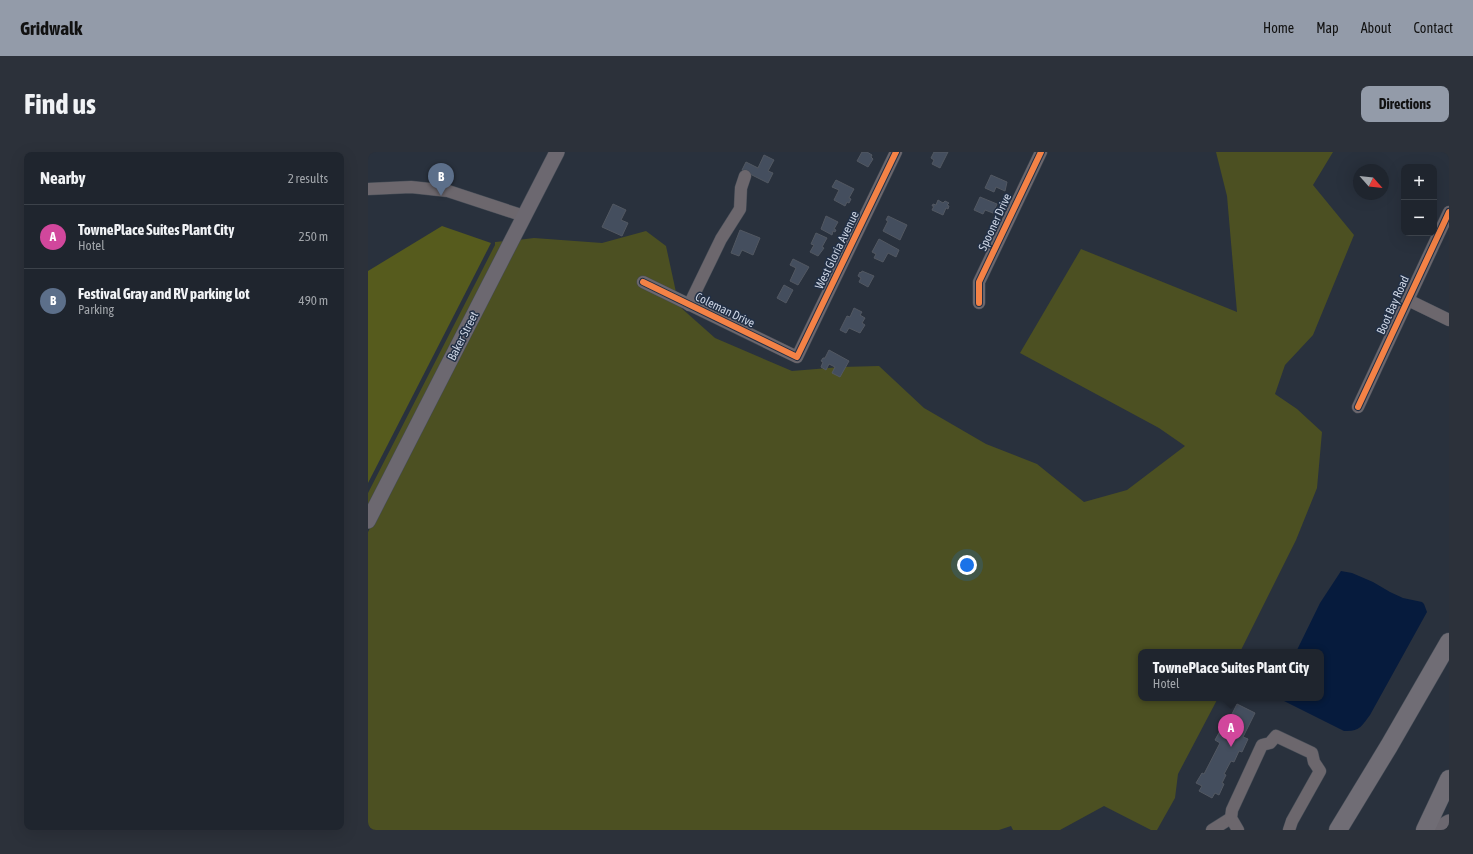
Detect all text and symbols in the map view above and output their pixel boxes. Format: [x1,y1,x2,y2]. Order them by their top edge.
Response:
text: Gridwalk [20,17,82,39]
text: Home [1263,20,1294,36]
text: Map [1316,20,1339,36]
text: About [1361,20,1392,36]
text: Contact [1414,20,1453,36]
button: Directions [1361,86,1449,122]
text: Find us [24,88,96,120]
pin: B [428,163,454,196]
north arrow [1353,164,1389,200]
map controls [1401,164,1437,236]
button: + [1401,164,1437,200]
text: Nearby [40,168,86,188]
text: 2 results [288,171,328,186]
street label: Spooner Drive [976,191,1014,253]
button: − [1401,200,1437,236]
street label: West Gloria Avenue [812,209,862,291]
text: TownePlace Suites Plant City [78,221,234,238]
text: A [50,229,56,244]
text: 250 m [299,229,328,244]
text: Hotel [78,238,105,253]
street label: Boot Bay Road [1374,273,1412,337]
text: Festival Gray and RV parking lot [78,285,250,302]
street label: Coleman Drive [693,290,757,330]
text: B [50,293,56,308]
text: 490 m [299,293,328,308]
text: Parking [78,302,114,317]
street label: Baker Street [445,309,482,363]
your location [957,555,977,575]
popup [1138,649,1324,701]
text: TownePlace Suites Plant City [1153,659,1309,676]
text: Hotel [1153,676,1179,691]
pin: A [1218,714,1244,747]

